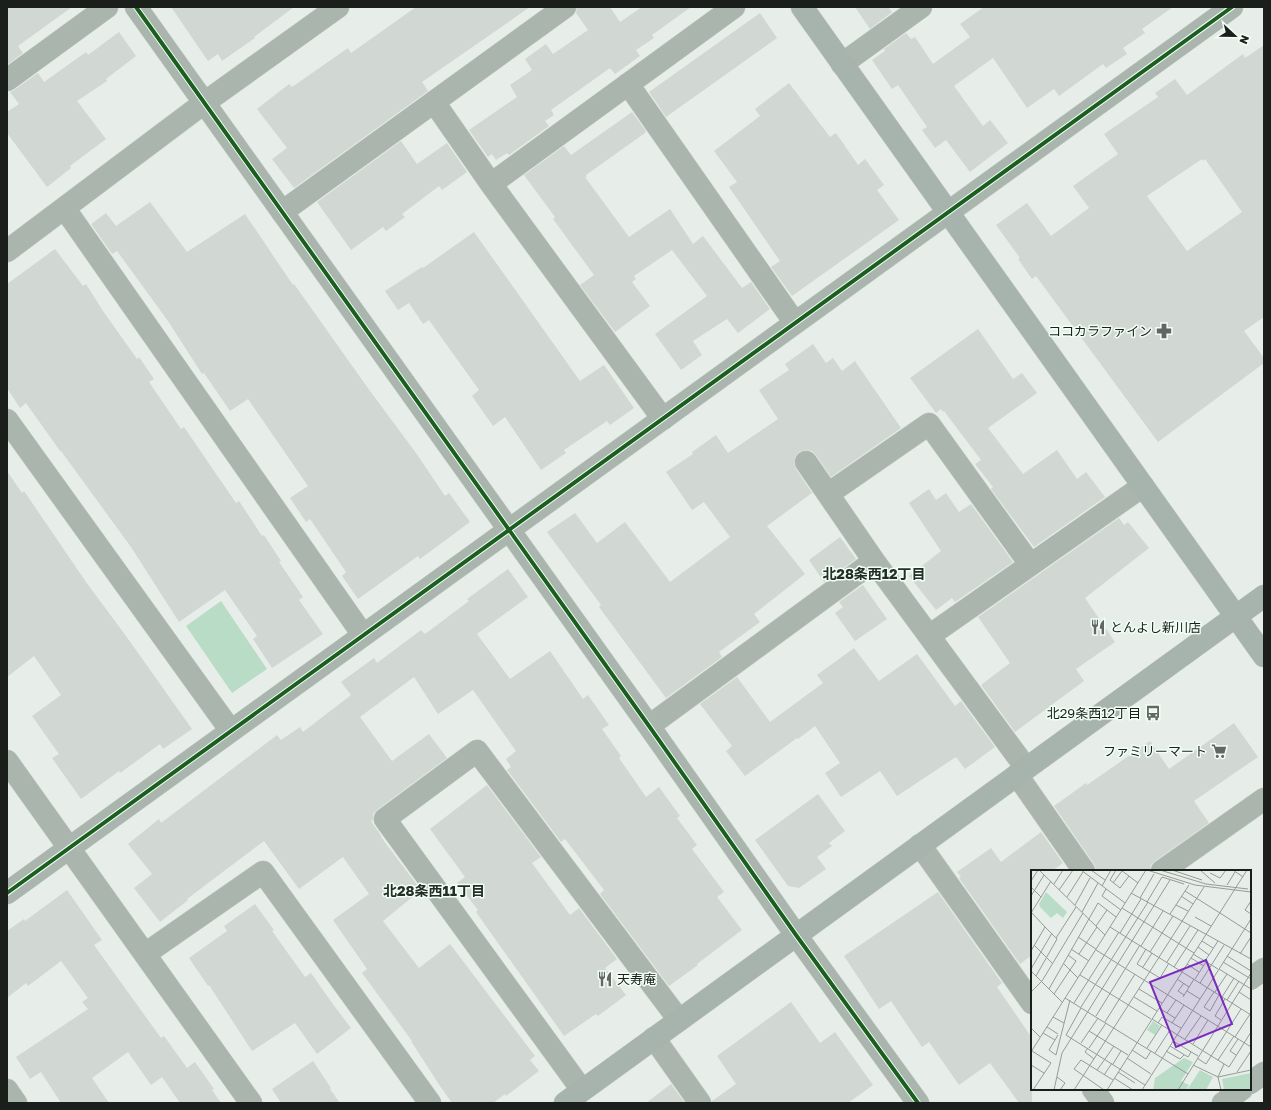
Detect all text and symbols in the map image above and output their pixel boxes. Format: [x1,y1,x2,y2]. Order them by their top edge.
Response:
north arrow [1215,16,1255,56]
text: N [1237,34,1252,46]
pharmacy icon: ココカラファイン [1155,322,1173,340]
place label: ココカラファイン [1048,323,1152,339]
district label: 北28条西12丁目 [822,565,926,582]
restaurant icon: とんよし新川店 [1089,618,1107,636]
place label: とんよし新川店 [1110,619,1201,635]
bus stop icon: 北29条西12丁目 [1144,704,1162,722]
place label: 北29条西12丁目 [1047,705,1141,721]
supermarket icon: ファミリーマート [1210,742,1228,760]
place label: ファミリーマート [1103,743,1207,759]
inset map [1031,870,1251,1090]
district label: 北28条西11丁目 [383,882,485,899]
restaurant icon: 天寿庵 [596,970,614,988]
place label: 天寿庵 [617,971,656,987]

